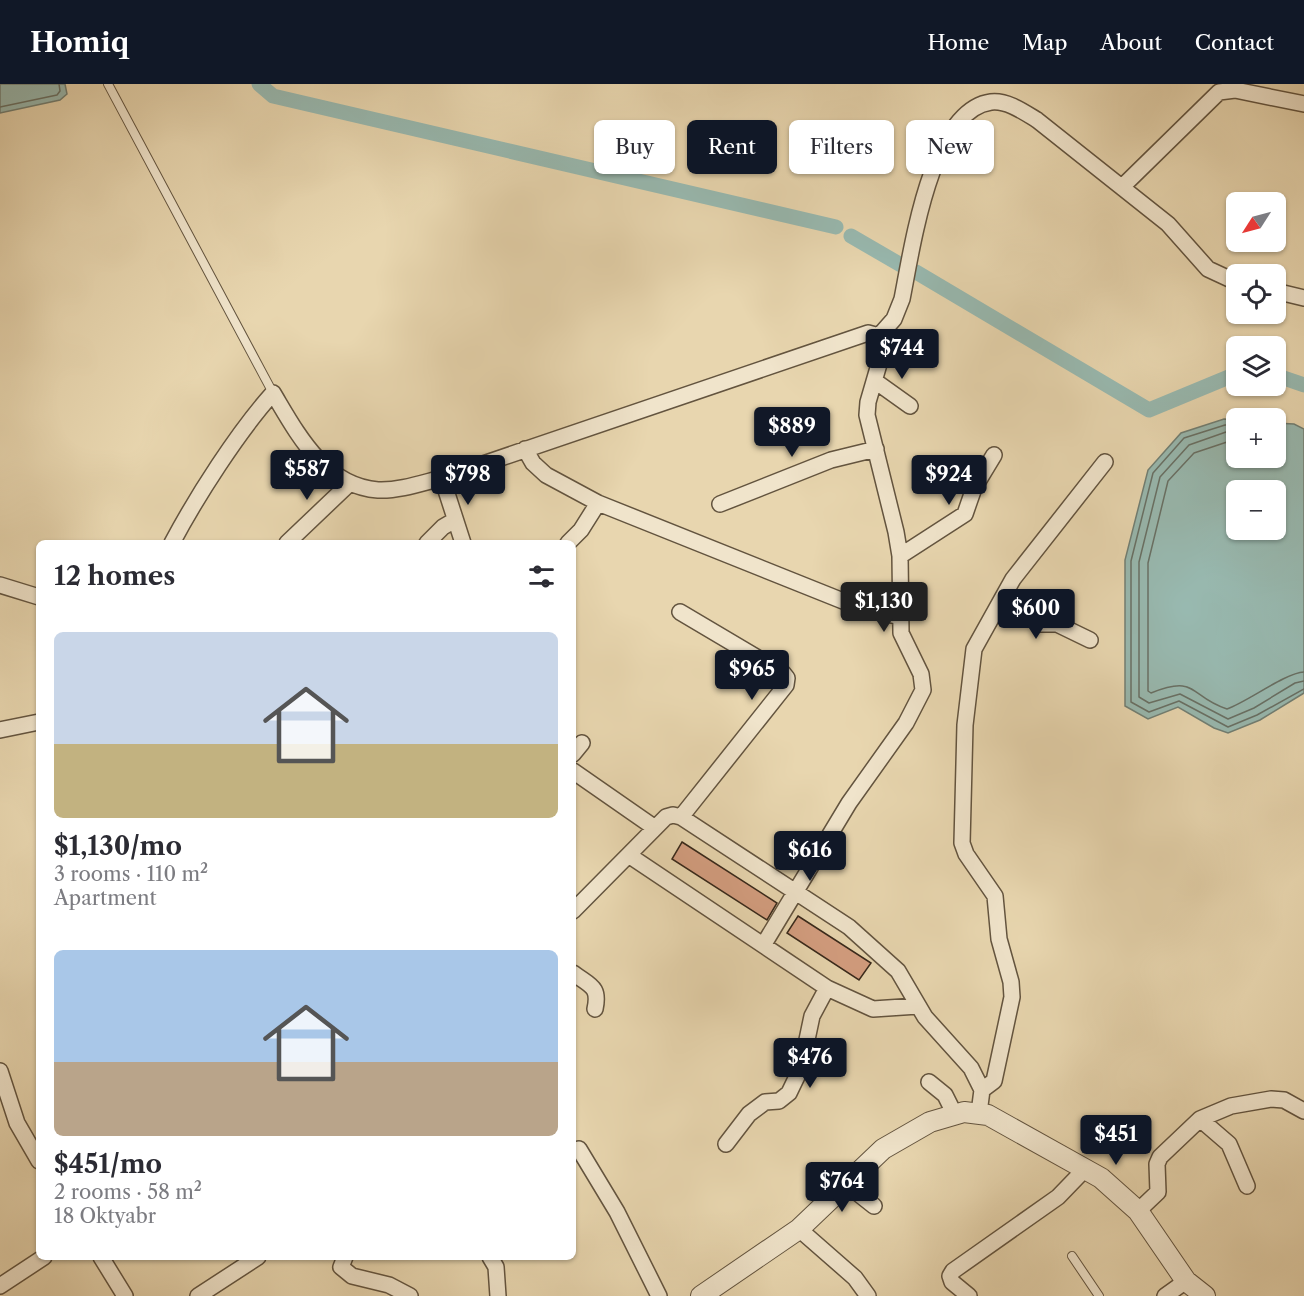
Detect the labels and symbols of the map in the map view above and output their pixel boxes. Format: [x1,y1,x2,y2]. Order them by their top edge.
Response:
north arrow [1226,192,1286,252]
pin: $744 [866,329,938,380]
pin: $889 [756,407,828,458]
pin: $587 [271,450,343,501]
pin: $798 [432,455,504,506]
pin: $924 [913,455,985,506]
pin: $1,130 [835,582,933,633]
pin: $600 [1000,589,1072,640]
pin: $965 [716,650,788,701]
pin: $616 [774,831,846,882]
pin: $476 [774,1038,846,1089]
pin: $451 [1080,1115,1152,1166]
pin: $764 [806,1162,878,1213]

